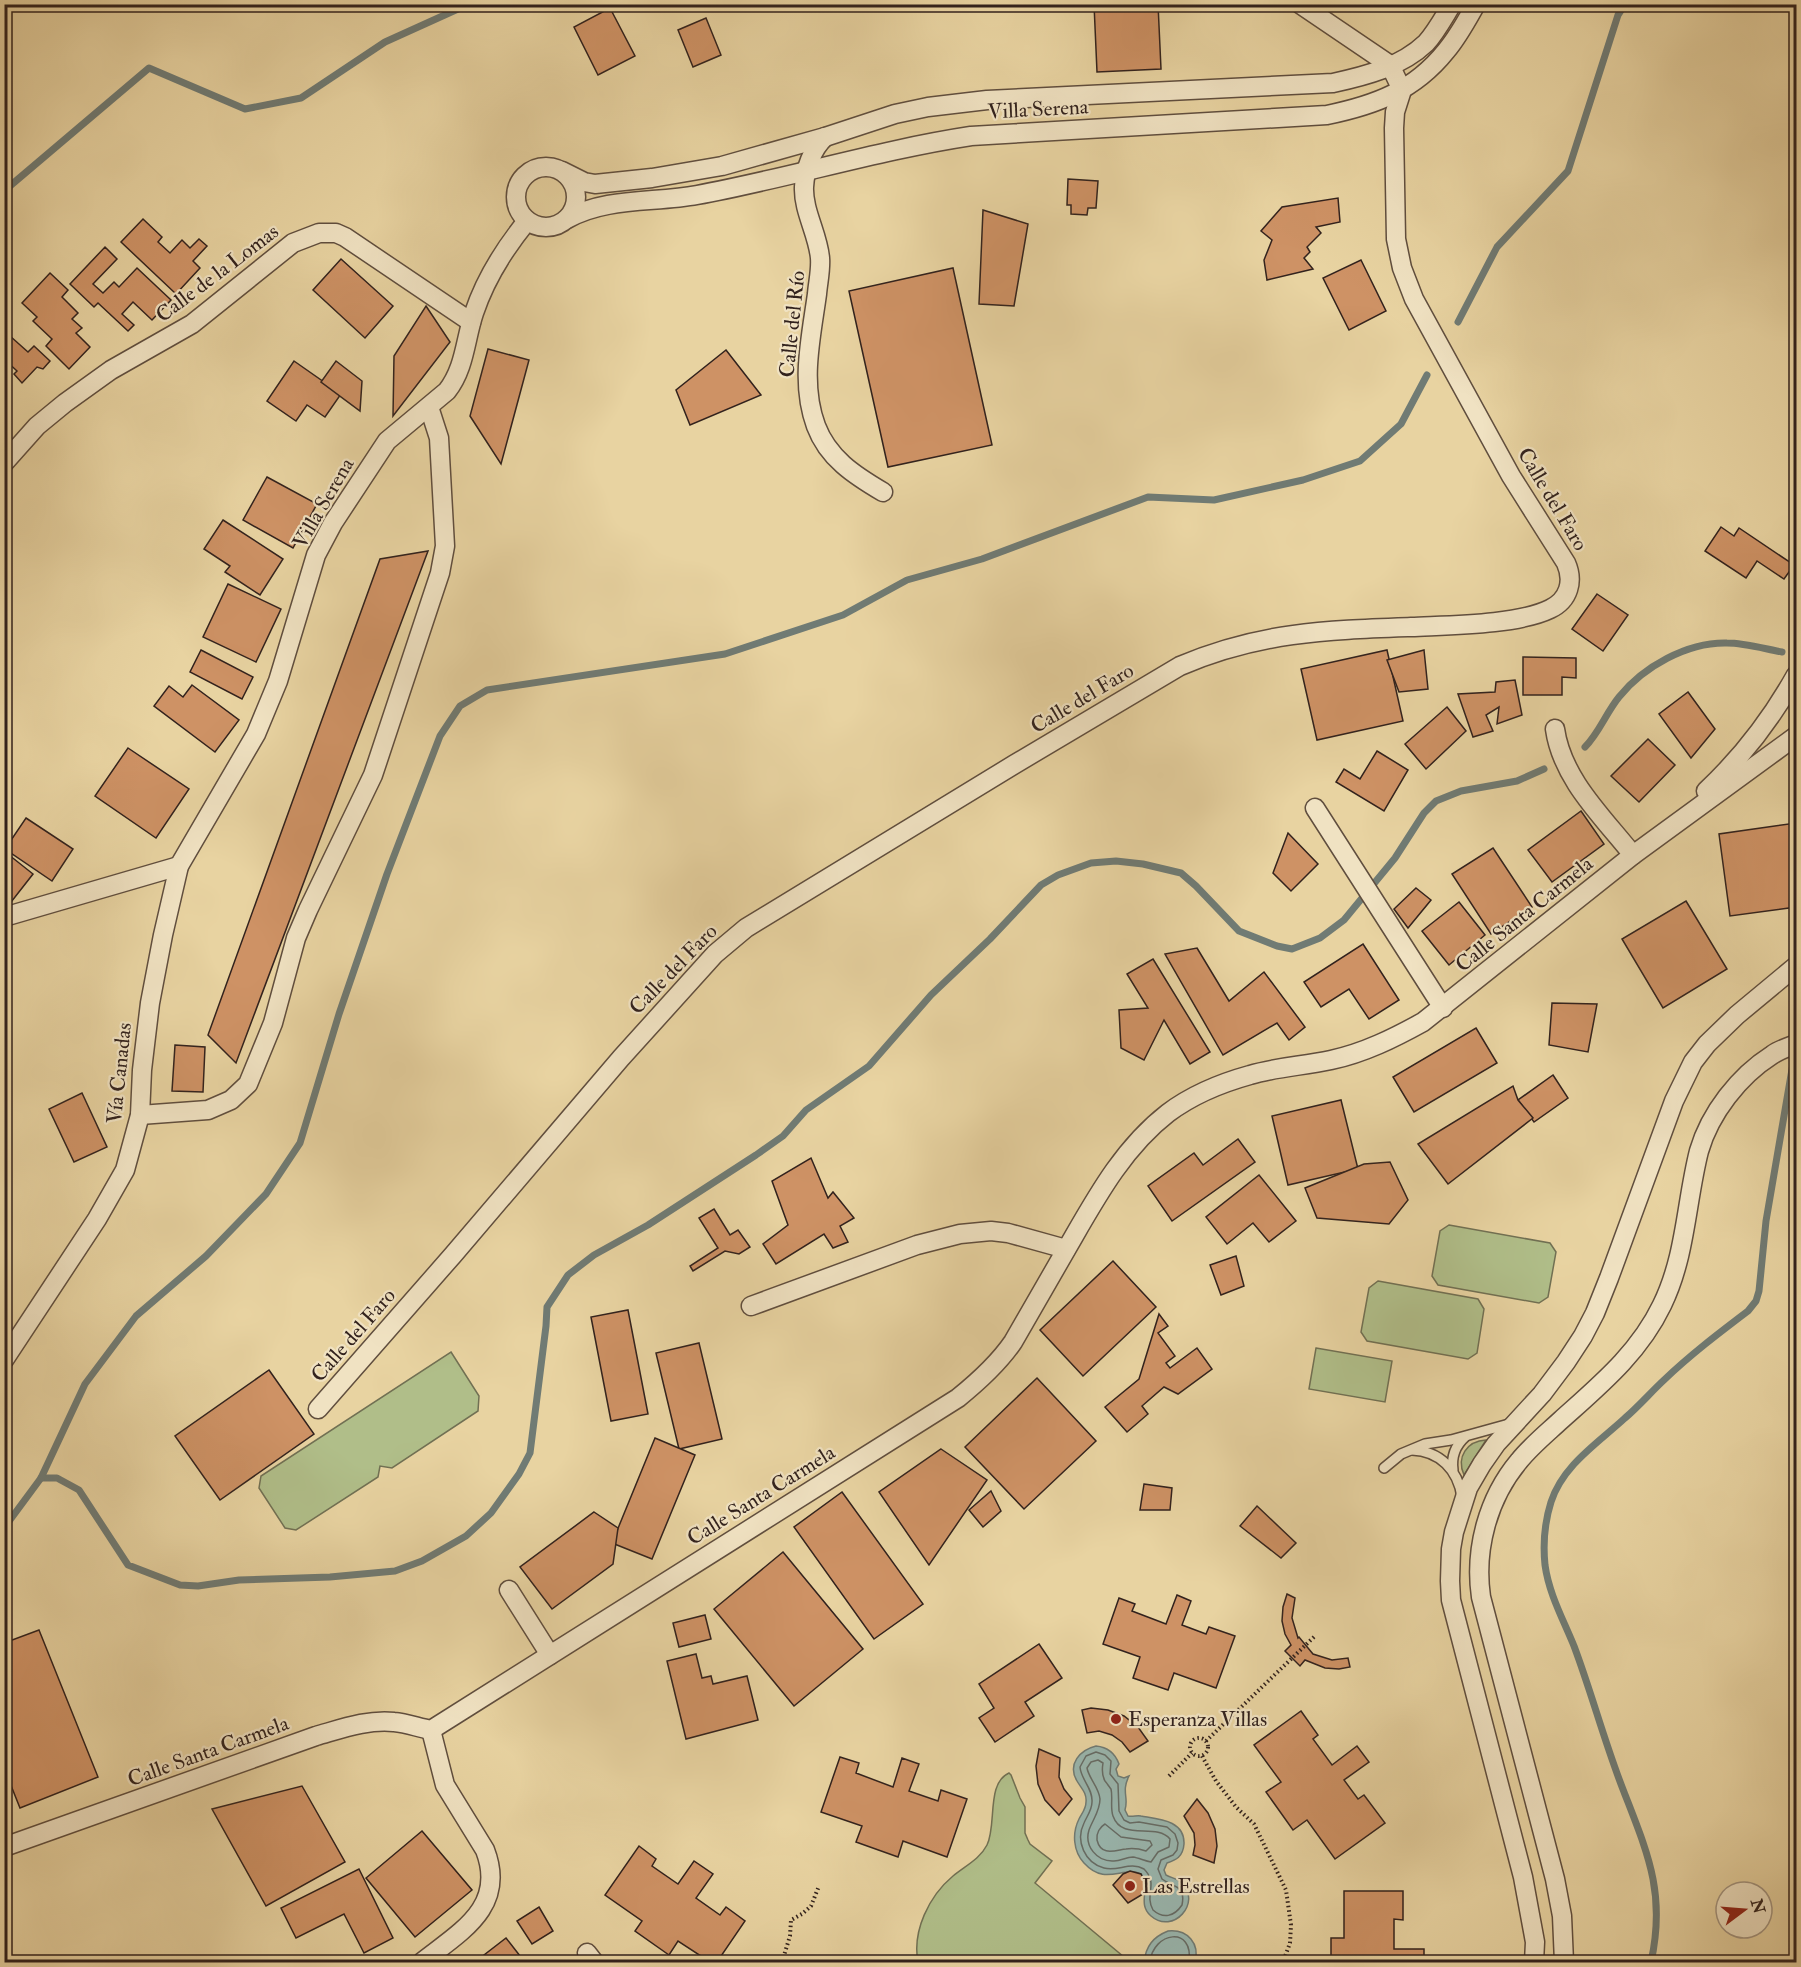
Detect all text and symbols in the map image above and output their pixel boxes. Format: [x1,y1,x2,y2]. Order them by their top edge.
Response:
street label: Villa Serena [987,93,1089,126]
street label: Calle de la Lomas [150,218,284,329]
street label: Calle del Río [773,269,812,379]
street label: Calle del Faro [1511,443,1594,556]
street label: Villa Serena [287,453,360,554]
street label: Calle del Faro [1026,657,1139,740]
street label: Calle Santa Carmela [1450,850,1599,978]
street label: Calle del Faro [623,918,723,1020]
street label: Vía Canadas [101,1021,138,1125]
street label: Calle del Faro [305,1283,402,1388]
street label: Calle Santa Carmela [682,1439,841,1552]
place label: Esperanza Villas [1128,1706,1267,1733]
street label: Calle Santa Carmela [124,1710,293,1793]
marker: Esperanza Villas [1109,1712,1123,1726]
place label: Las Estrellas [1142,1873,1250,1900]
marker: Las Estrellas [1123,1879,1137,1893]
north arrow [1714,1880,1774,1940]
text: N [1746,1896,1769,1916]

